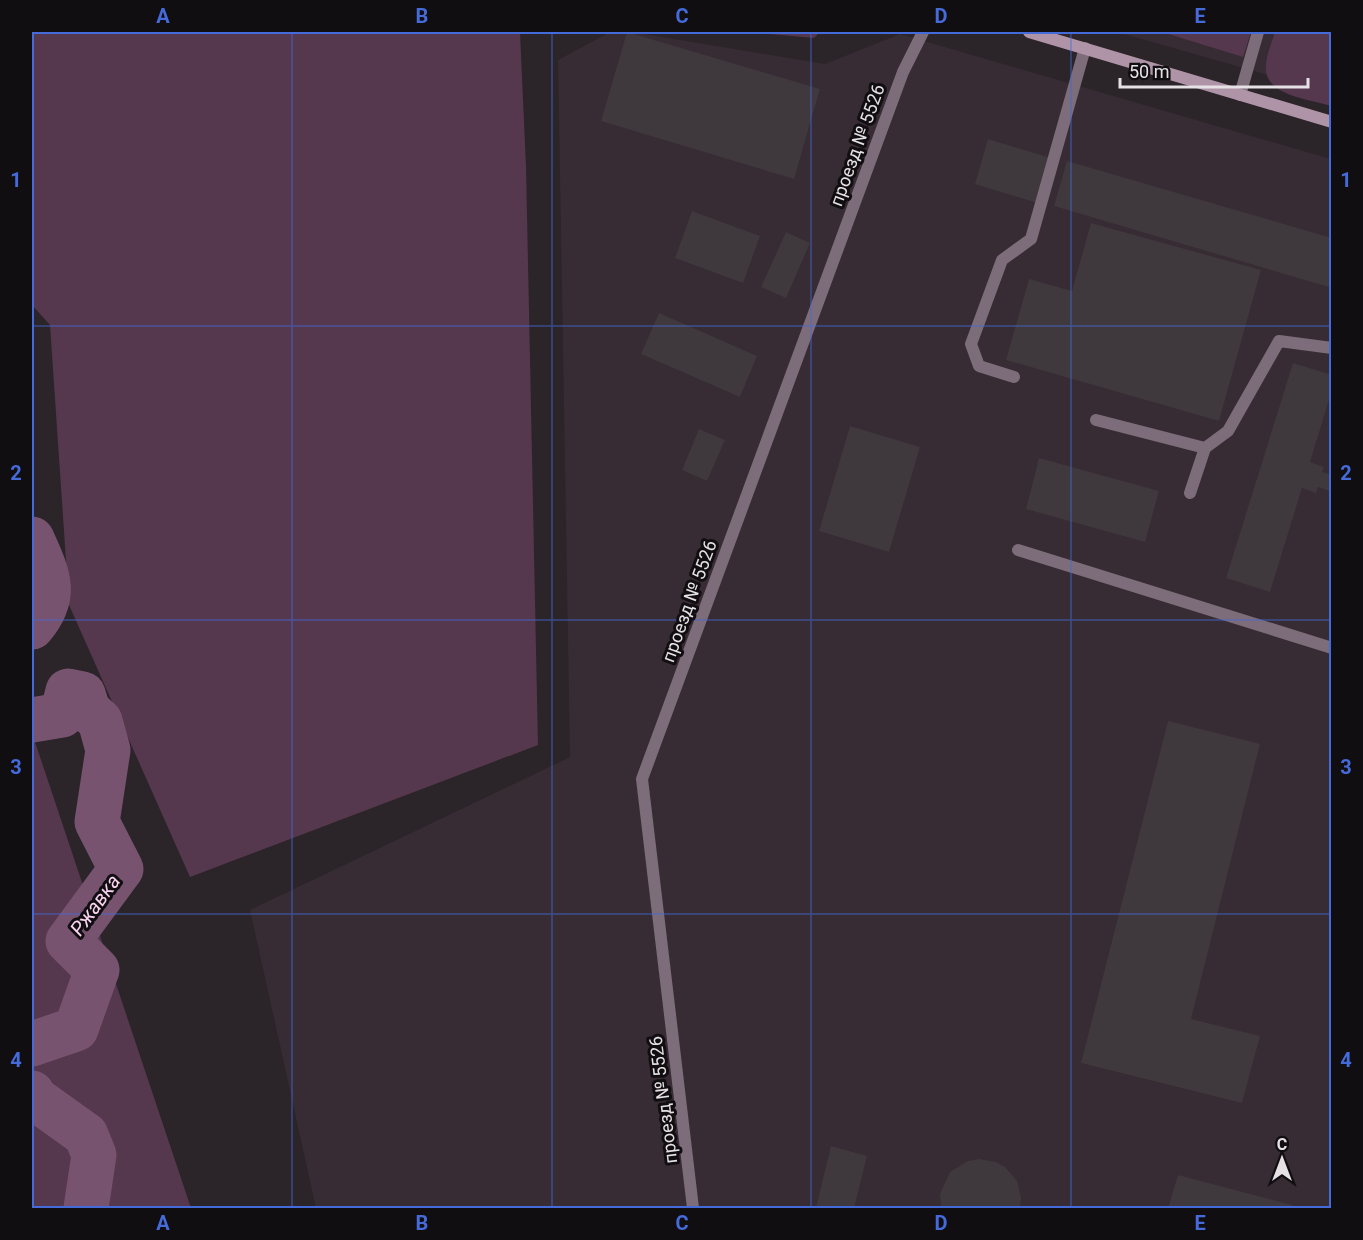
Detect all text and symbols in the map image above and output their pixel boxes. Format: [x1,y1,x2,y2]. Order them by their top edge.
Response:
text: A [156,4,170,28]
text: B [416,4,428,28]
text: C [675,4,689,28]
text: D [935,4,948,28]
text: E [1194,4,1206,28]
scale bar [1120,51,1308,89]
text: 50 m [1129,61,1169,82]
street label: проезд № 5526 [825,81,889,209]
text: 1 [10,168,22,192]
text: 1 [1340,168,1352,192]
text: 2 [10,461,22,485]
text: 2 [1340,461,1352,485]
street label: проезд № 5526 [657,537,721,665]
text: 3 [10,755,22,779]
text: 3 [1340,755,1352,779]
water label: Ржавка [65,870,125,940]
street label: проезд № 5526 [645,1035,681,1165]
text: 4 [10,1048,22,1072]
text: 4 [1340,1048,1352,1072]
north arrow [1252,1129,1312,1189]
text: С [1277,1135,1287,1154]
text: A [156,1211,170,1235]
text: B [416,1211,428,1235]
text: C [675,1211,689,1235]
text: D [935,1211,948,1235]
text: E [1194,1211,1206,1235]

